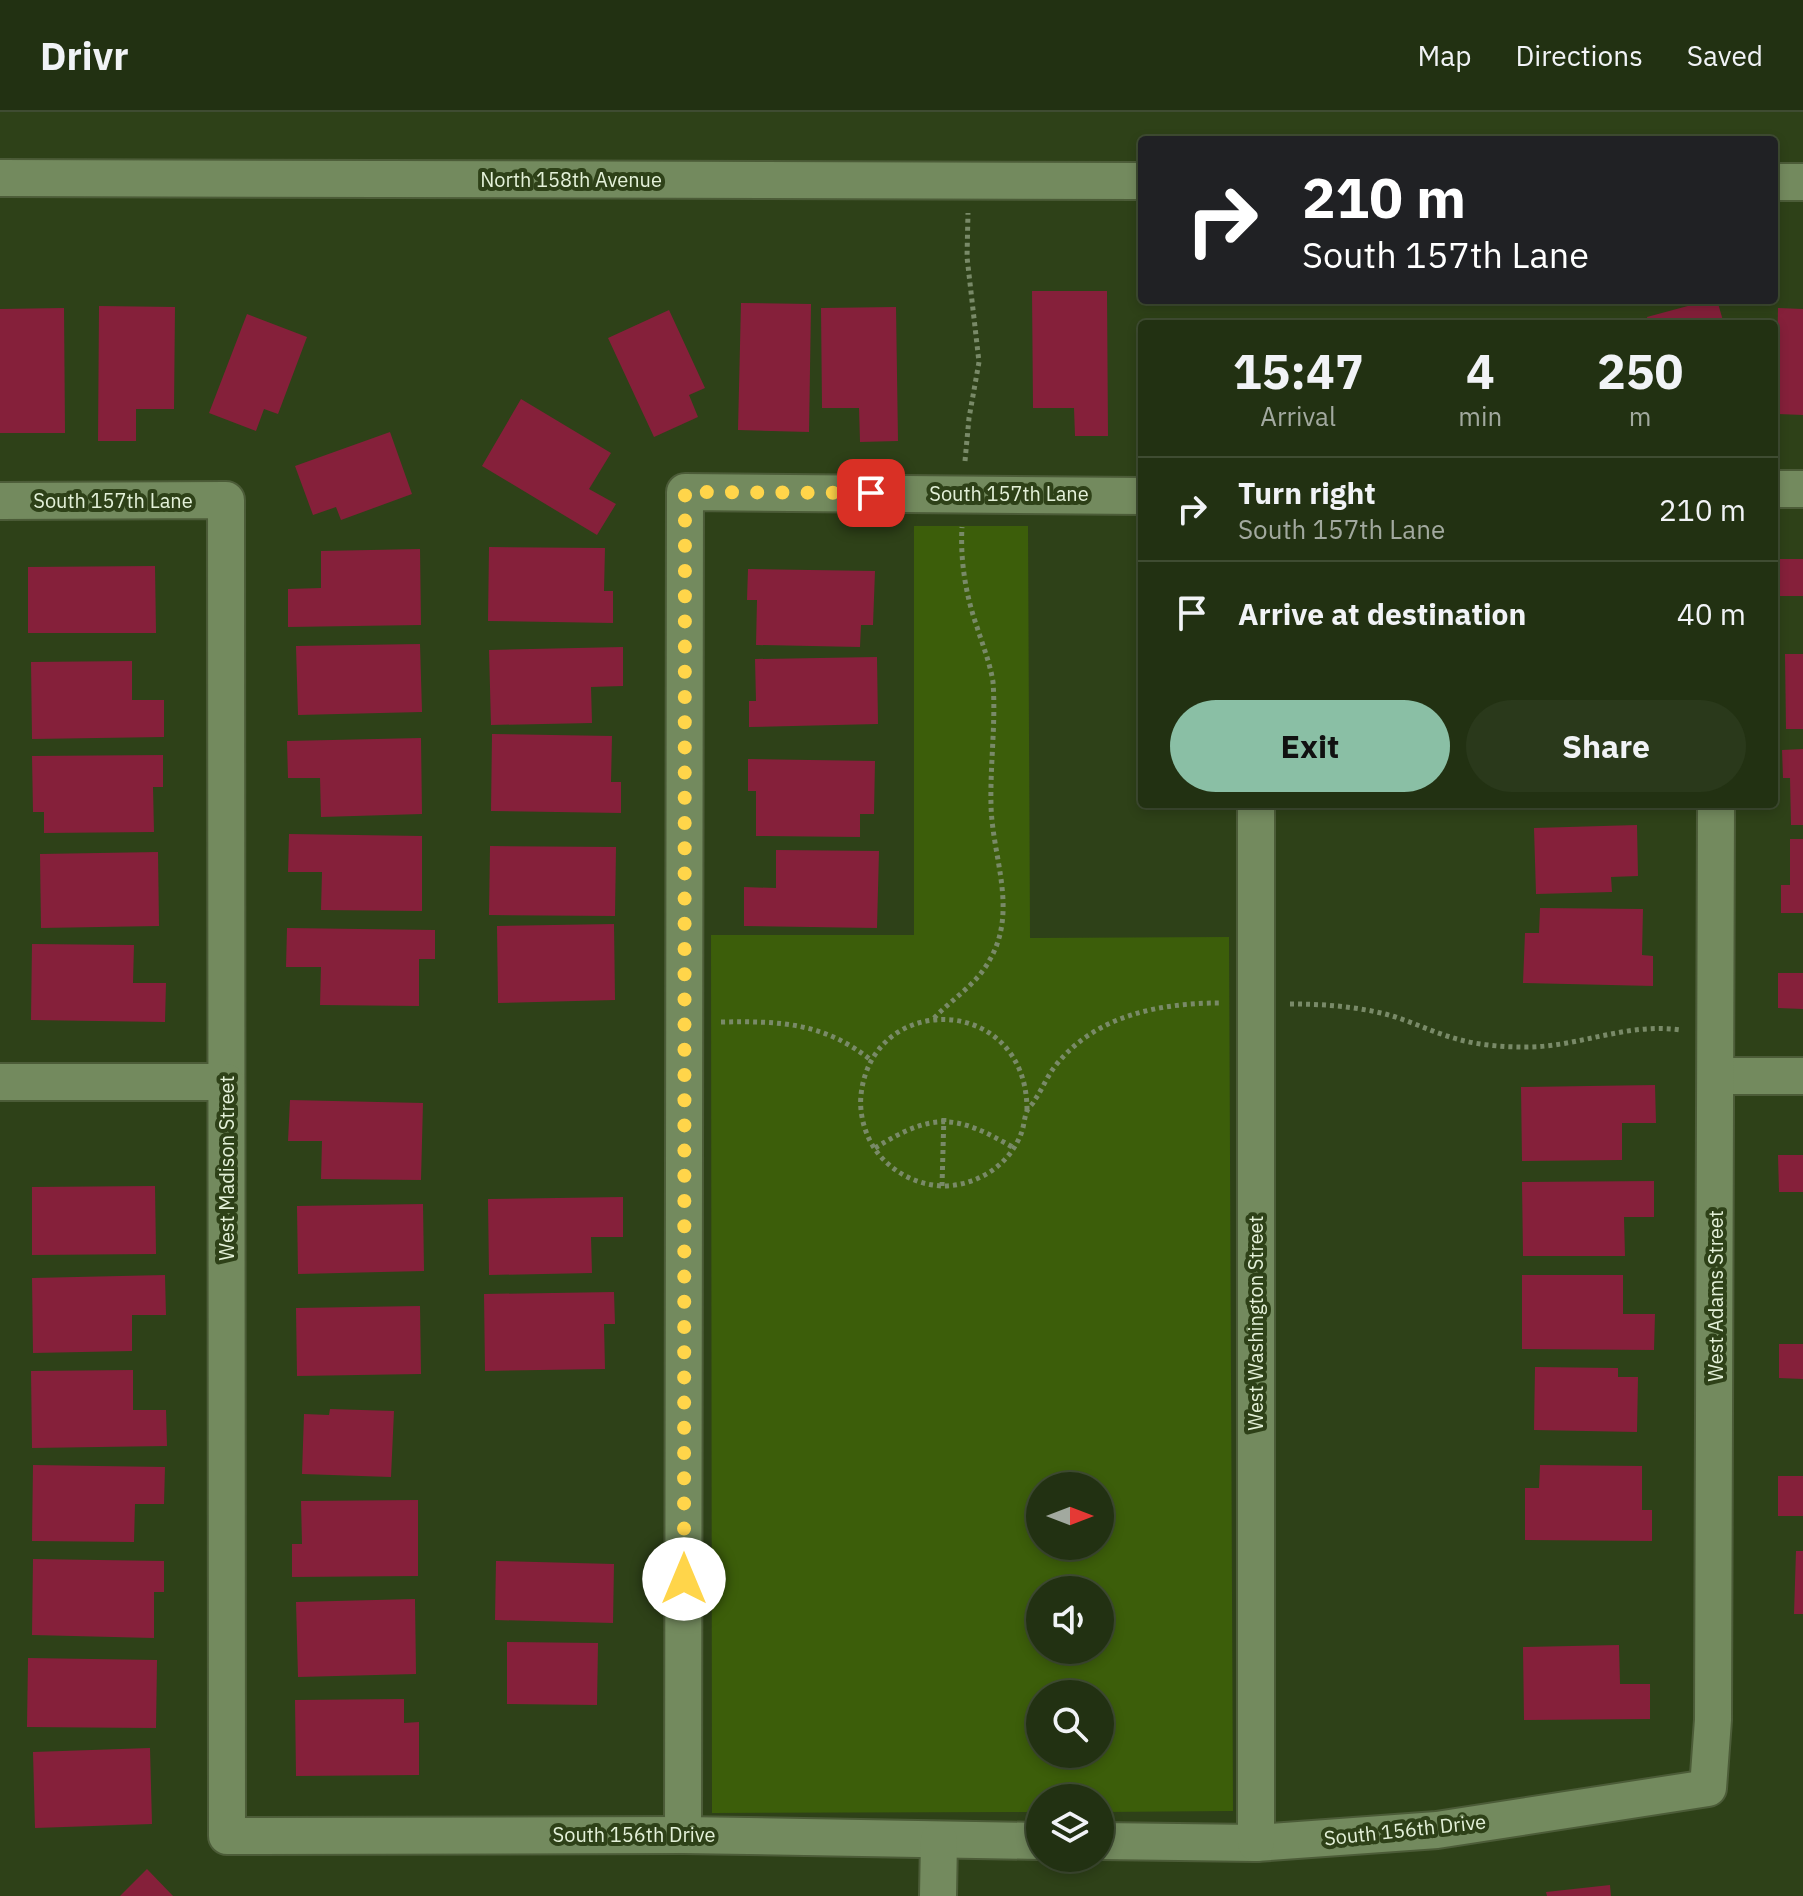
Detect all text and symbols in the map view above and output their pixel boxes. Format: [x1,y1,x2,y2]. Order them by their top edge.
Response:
text: Drivr [40,31,129,80]
text: Map [1417,37,1471,74]
text: Directions [1515,37,1643,74]
text: Saved [1687,37,1763,74]
text: 210 m [1302,161,1466,233]
street label: North 158th Avenue [480,166,662,193]
icon: right [1170,168,1274,272]
text: South 157th Lane [1302,231,1589,278]
text: 15:47 [1233,340,1364,402]
text: 4 [1466,340,1495,402]
text: 250 [1597,340,1683,402]
text: Arrival [1260,399,1336,433]
text: min [1458,399,1502,433]
text: m [1629,399,1651,433]
pin [837,459,905,527]
icon: arrive [849,471,893,515]
text: Turn right [1238,473,1376,512]
street label: South 157th Lane [929,480,1089,507]
street label: South 157th Lane [33,487,193,514]
icon: right [1170,487,1214,531]
text: 210 m [1659,490,1746,529]
text: South 157th Lane [1238,512,1445,546]
icon: arrive [1170,591,1214,635]
text: Arrive at destination [1238,594,1526,633]
text: 40 m [1677,594,1746,633]
button: Exit [1170,700,1450,792]
button: Share [1466,700,1746,792]
street label: West Madison Street [213,1075,240,1261]
street label: West Adams Street [1702,1210,1729,1382]
street label: West Washington Street [1242,1215,1269,1431]
north arrow [1026,1472,1114,1560]
map controls [1026,1472,1114,1872]
position arrow [642,1537,726,1621]
button: sound [1026,1576,1114,1664]
button: search [1026,1680,1114,1768]
button: layers [1026,1784,1114,1872]
street label: South 156th Drive [1323,1808,1487,1851]
street label: South 156th Drive [553,1821,715,1848]

